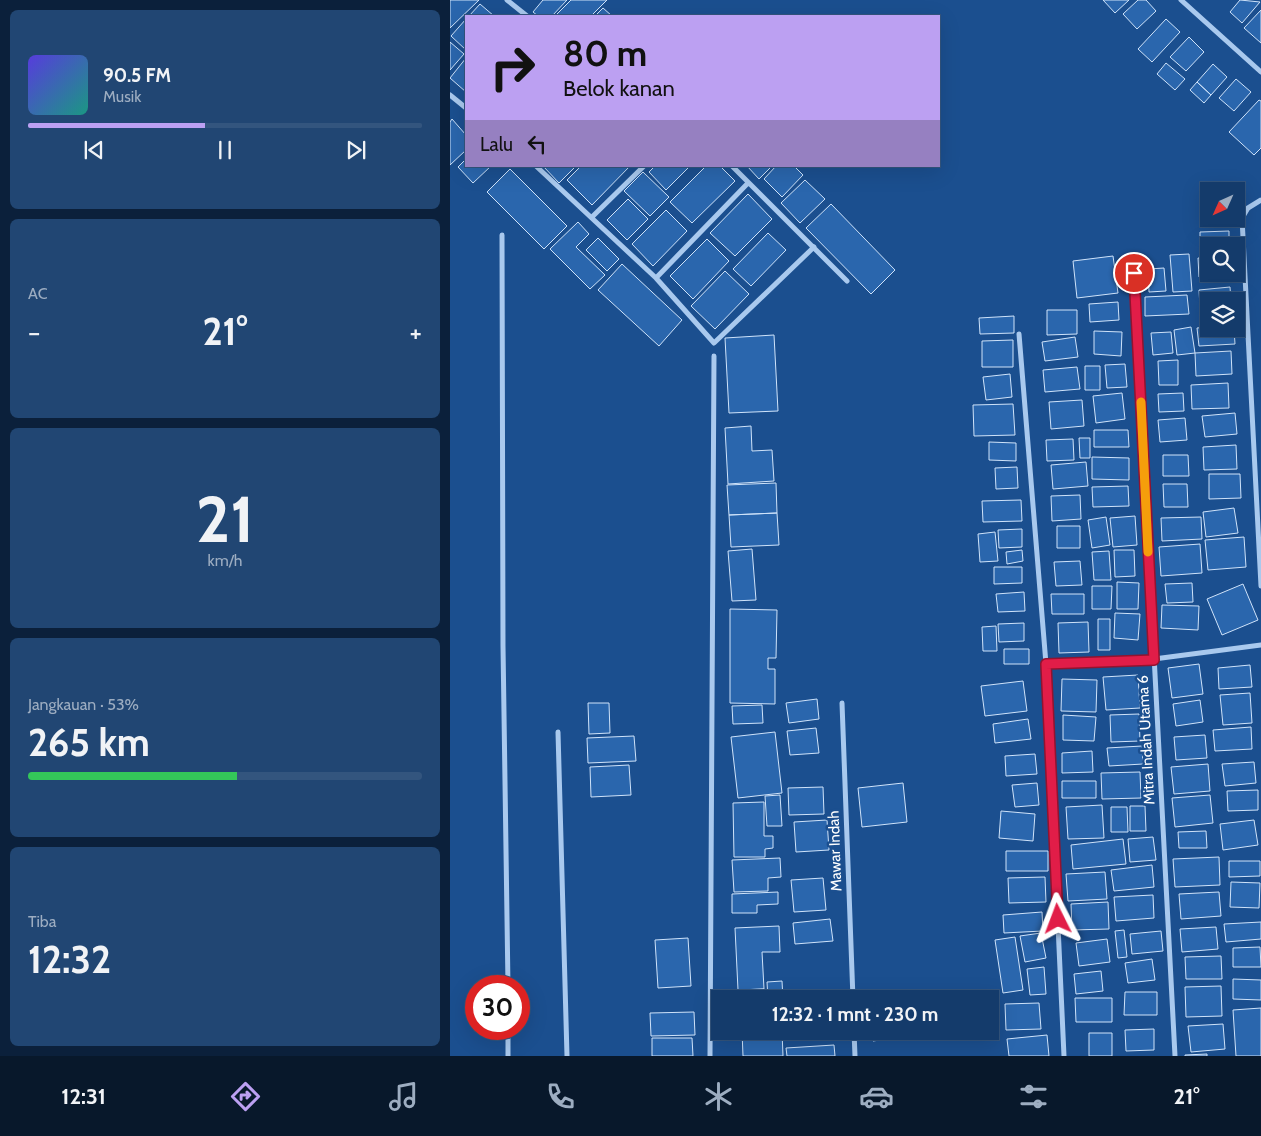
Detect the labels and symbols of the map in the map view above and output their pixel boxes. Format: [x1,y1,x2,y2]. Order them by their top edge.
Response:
north arrow [1200,182,1245,228]
pin [1113,252,1155,294]
street label: Mitra Indah Utama 6 [1134,675,1158,805]
street label: Mawar Indah [825,810,845,892]
position arrow [1031,892,1083,944]
speed limit sign: 30 [465,975,530,1040]

